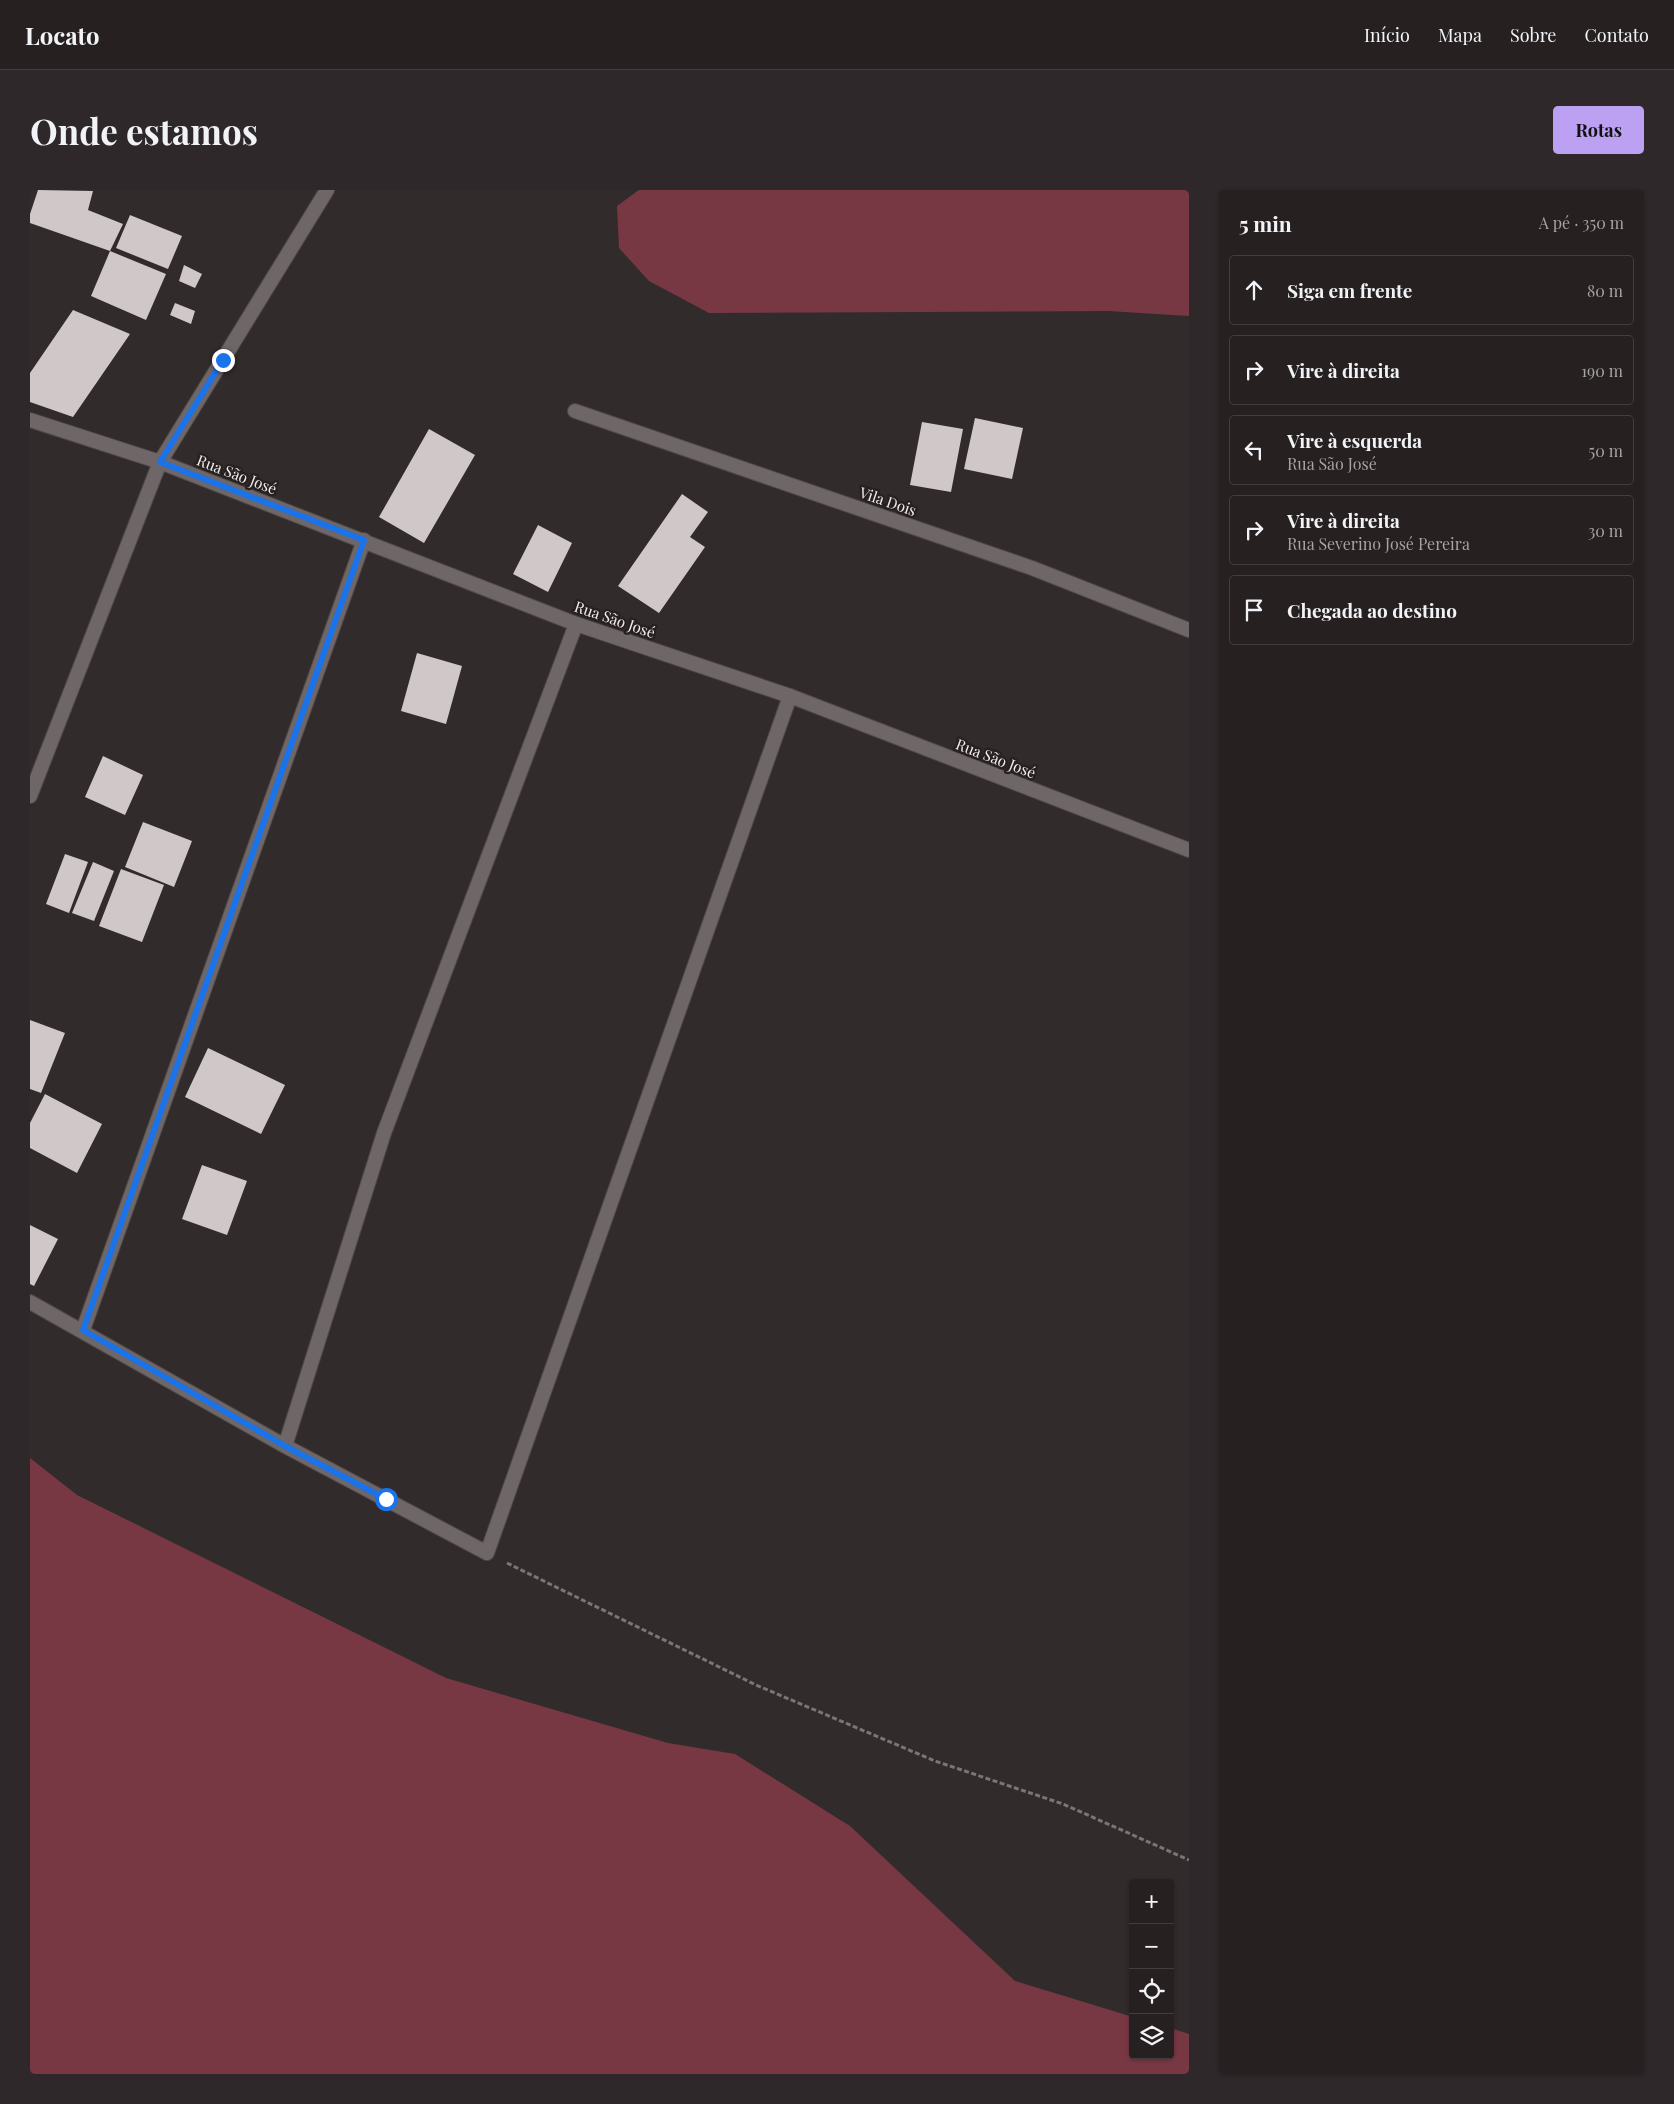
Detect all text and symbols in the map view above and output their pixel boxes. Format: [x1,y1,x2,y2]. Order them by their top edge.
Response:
text: Locato [25,19,99,51]
text: Início [1364,23,1410,47]
text: Mapa [1438,23,1482,47]
text: Sobre [1510,23,1556,47]
text: Contato [1584,23,1649,47]
button: Rotas [1553,106,1644,154]
text: Onde estamos [30,107,258,154]
text: 5 min [1239,209,1292,237]
text: A pé · 350 m [1539,212,1624,233]
icon: ahead [1240,276,1268,304]
text: Siga em frente [1287,277,1412,303]
text: 80 m [1587,280,1623,301]
route end [212,349,235,372]
icon: right [1240,356,1268,384]
text: Vire à direita [1287,357,1400,383]
text: 190 m [1581,360,1623,381]
text: Vire à esquerda [1287,427,1422,453]
icon: left [1240,436,1268,464]
text: 50 m [1589,440,1623,461]
street label: Rua São José [194,450,280,498]
text: Rua São José [1287,453,1377,474]
street label: Vila Dois [856,482,919,520]
text: Vire à direita [1287,507,1400,533]
icon: right [1240,516,1268,544]
text: 30 m [1588,520,1623,541]
text: Rua Severino José Pereira [1287,533,1470,554]
street label: Rua São José [572,596,658,642]
icon: arrive [1240,596,1268,624]
text: Chegada ao destino [1287,597,1457,623]
street label: Rua São José [953,734,1039,782]
route start [375,1488,398,1511]
map controls [1129,1879,1174,2059]
button: + [1129,1879,1174,1924]
button: − [1129,1924,1174,1969]
button: locate [1129,1969,1174,2014]
button: layers [1129,2014,1174,2059]

